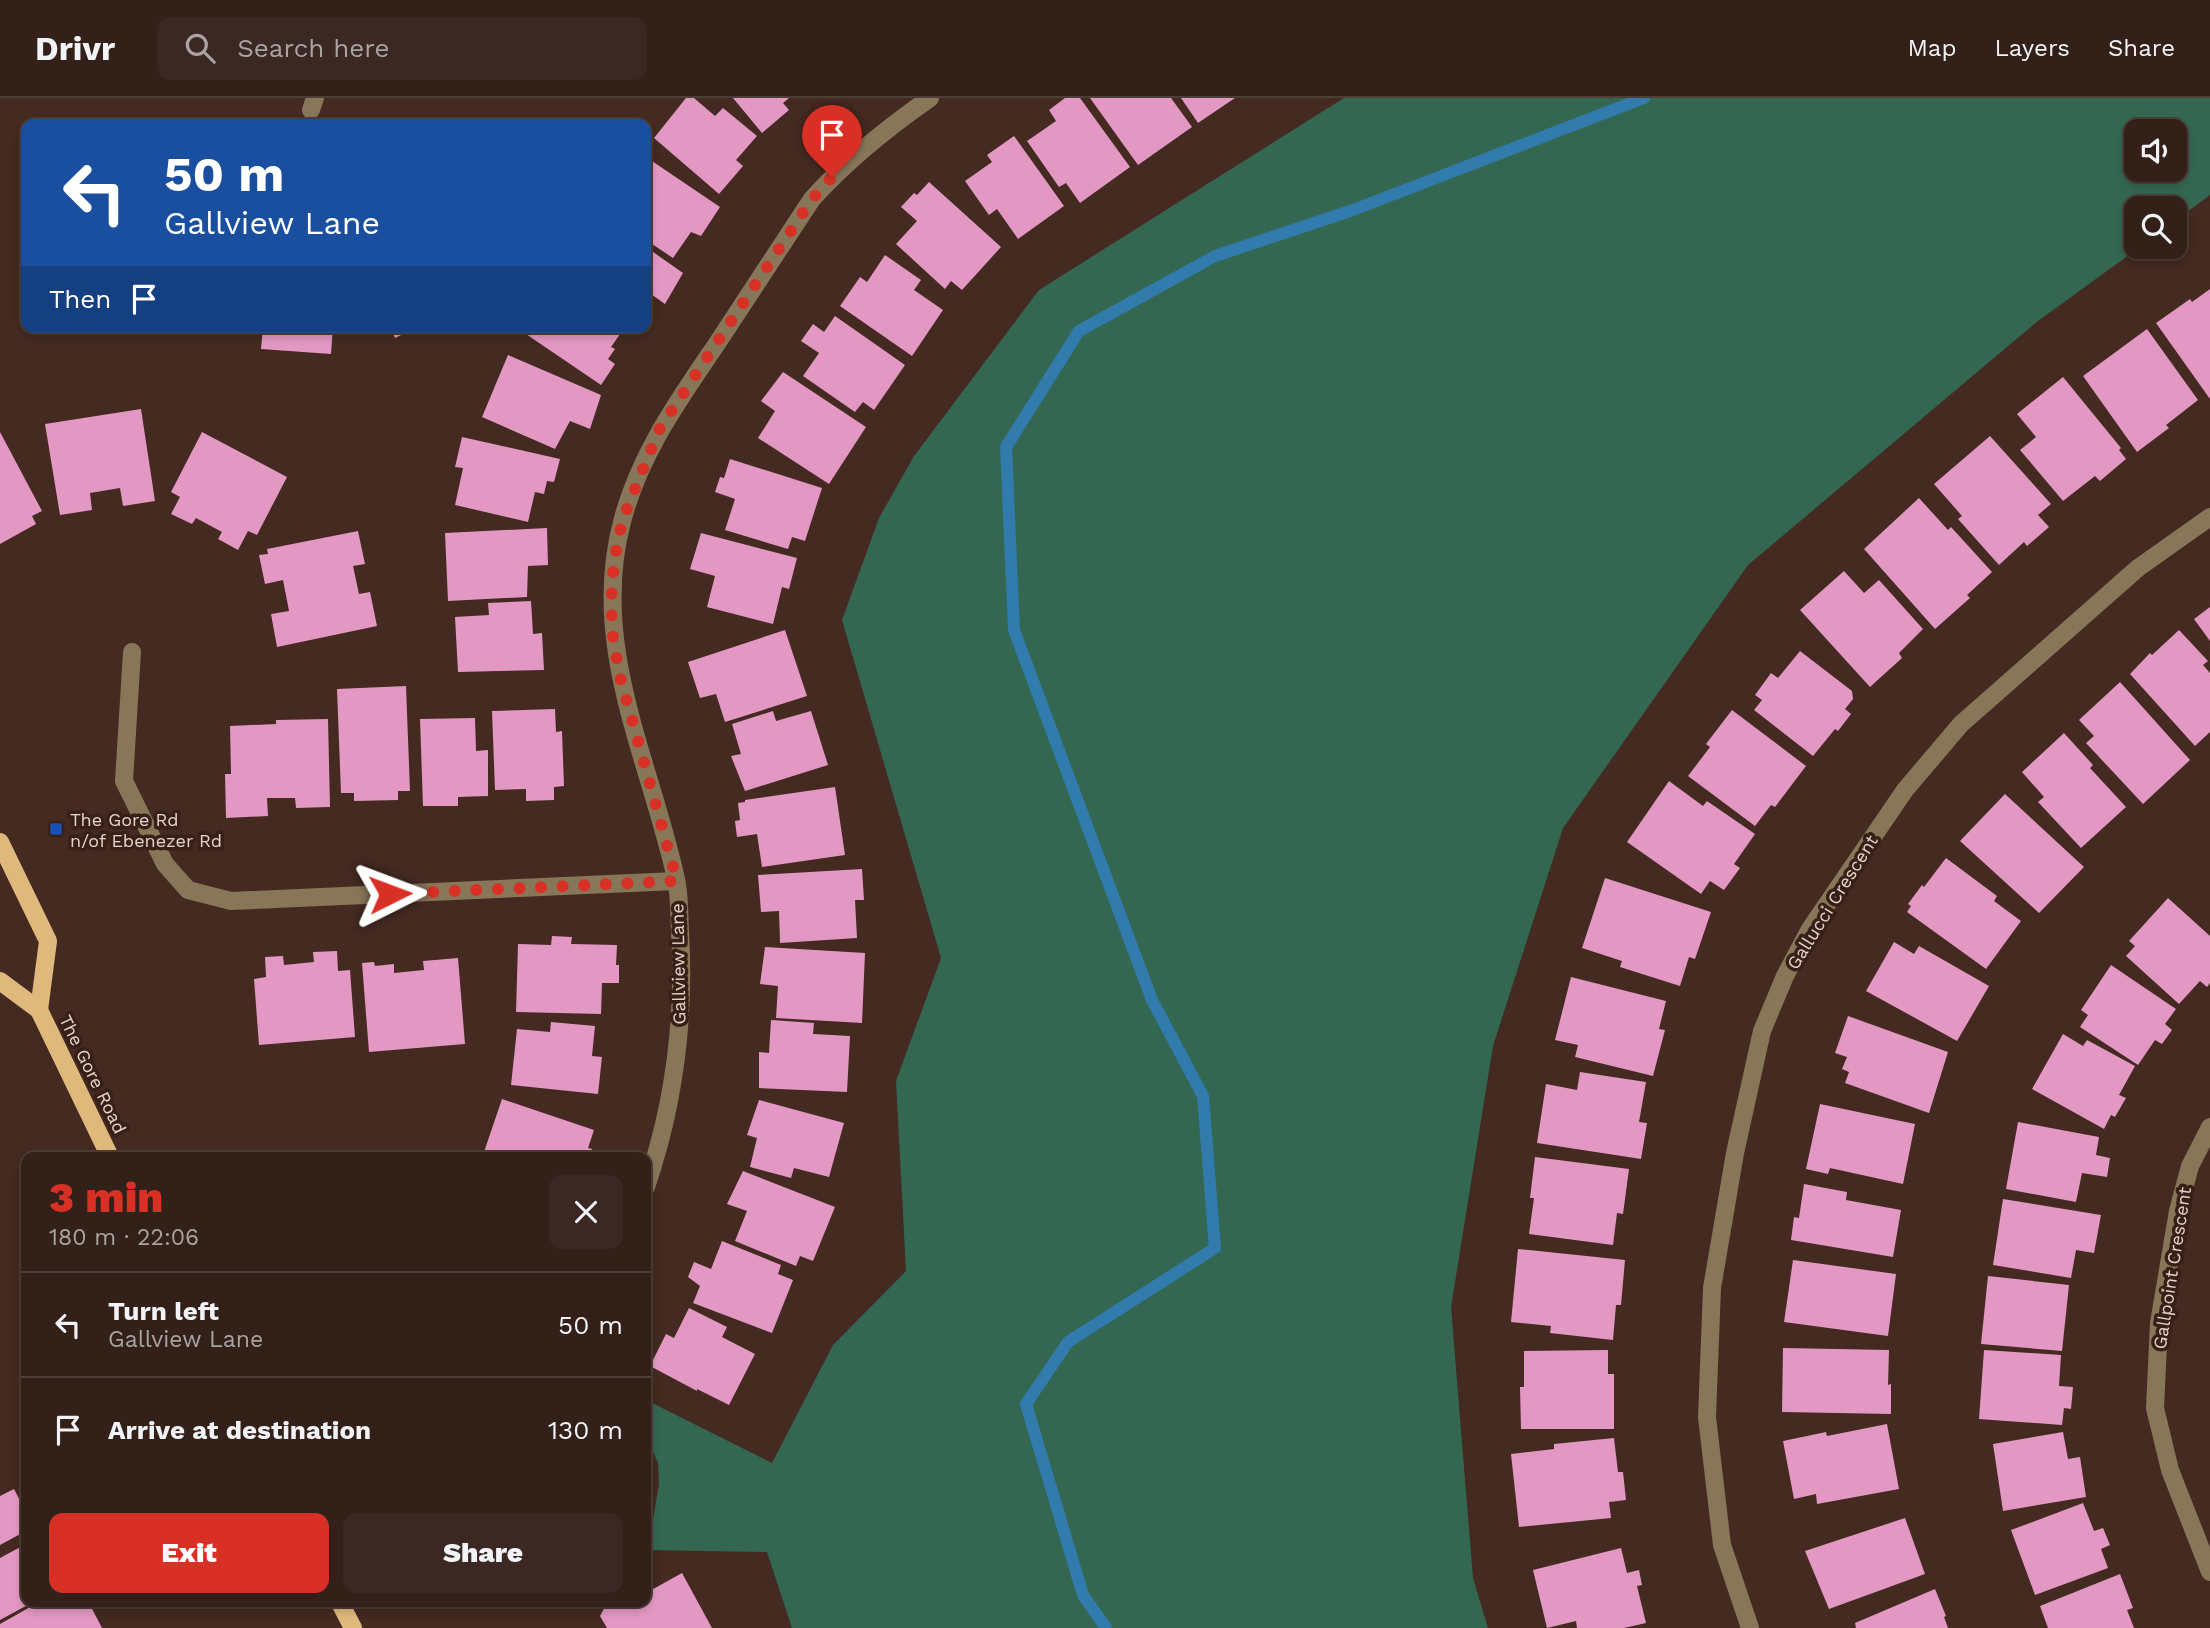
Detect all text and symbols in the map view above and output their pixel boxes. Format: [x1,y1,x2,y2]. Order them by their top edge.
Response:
search box [157,17,647,80]
text: Drivr [35,29,115,68]
icon: search [181,29,219,67]
text: Search here [237,33,390,63]
text: Map [1908,34,1956,62]
text: Layers [1994,34,2070,62]
text: Share [2108,34,2175,62]
pin [802,105,862,177]
icon: arrive [813,116,851,154]
map controls [2124,119,2187,259]
button: sound [2124,119,2187,182]
text: 50 m [164,145,284,203]
icon: left [49,147,140,238]
button: search [2124,196,2187,259]
text: Gallview Lane [164,204,380,242]
icon: arrive [125,280,163,318]
text: Then [49,284,111,314]
place label: The Gore Rd n/of Ebenezer Rd [70,809,222,851]
marker: The Gore Rd n/of Ebenezer Rd [48,821,64,837]
street label: Gallucci Crescent [1782,830,1882,973]
position arrow [353,857,427,931]
street label: Gallview Lane [666,903,690,1025]
street label: The Gore Road [55,1011,131,1137]
text: 3 min [49,1173,163,1222]
button: close [549,1175,623,1249]
street label: Gallpoint Crescent [2149,1185,2195,1351]
text: 180 m · 22:06 [49,1224,199,1251]
text: Turn left [108,1296,219,1326]
icon: left [49,1306,87,1344]
text: 50 m [558,1310,623,1340]
text: Gallview Lane [108,1326,263,1353]
icon: arrive [49,1411,87,1449]
text: Arrive at destination [108,1415,371,1445]
text: 130 m [548,1415,623,1445]
button: Exit [49,1513,329,1593]
button: Share [343,1513,623,1593]

